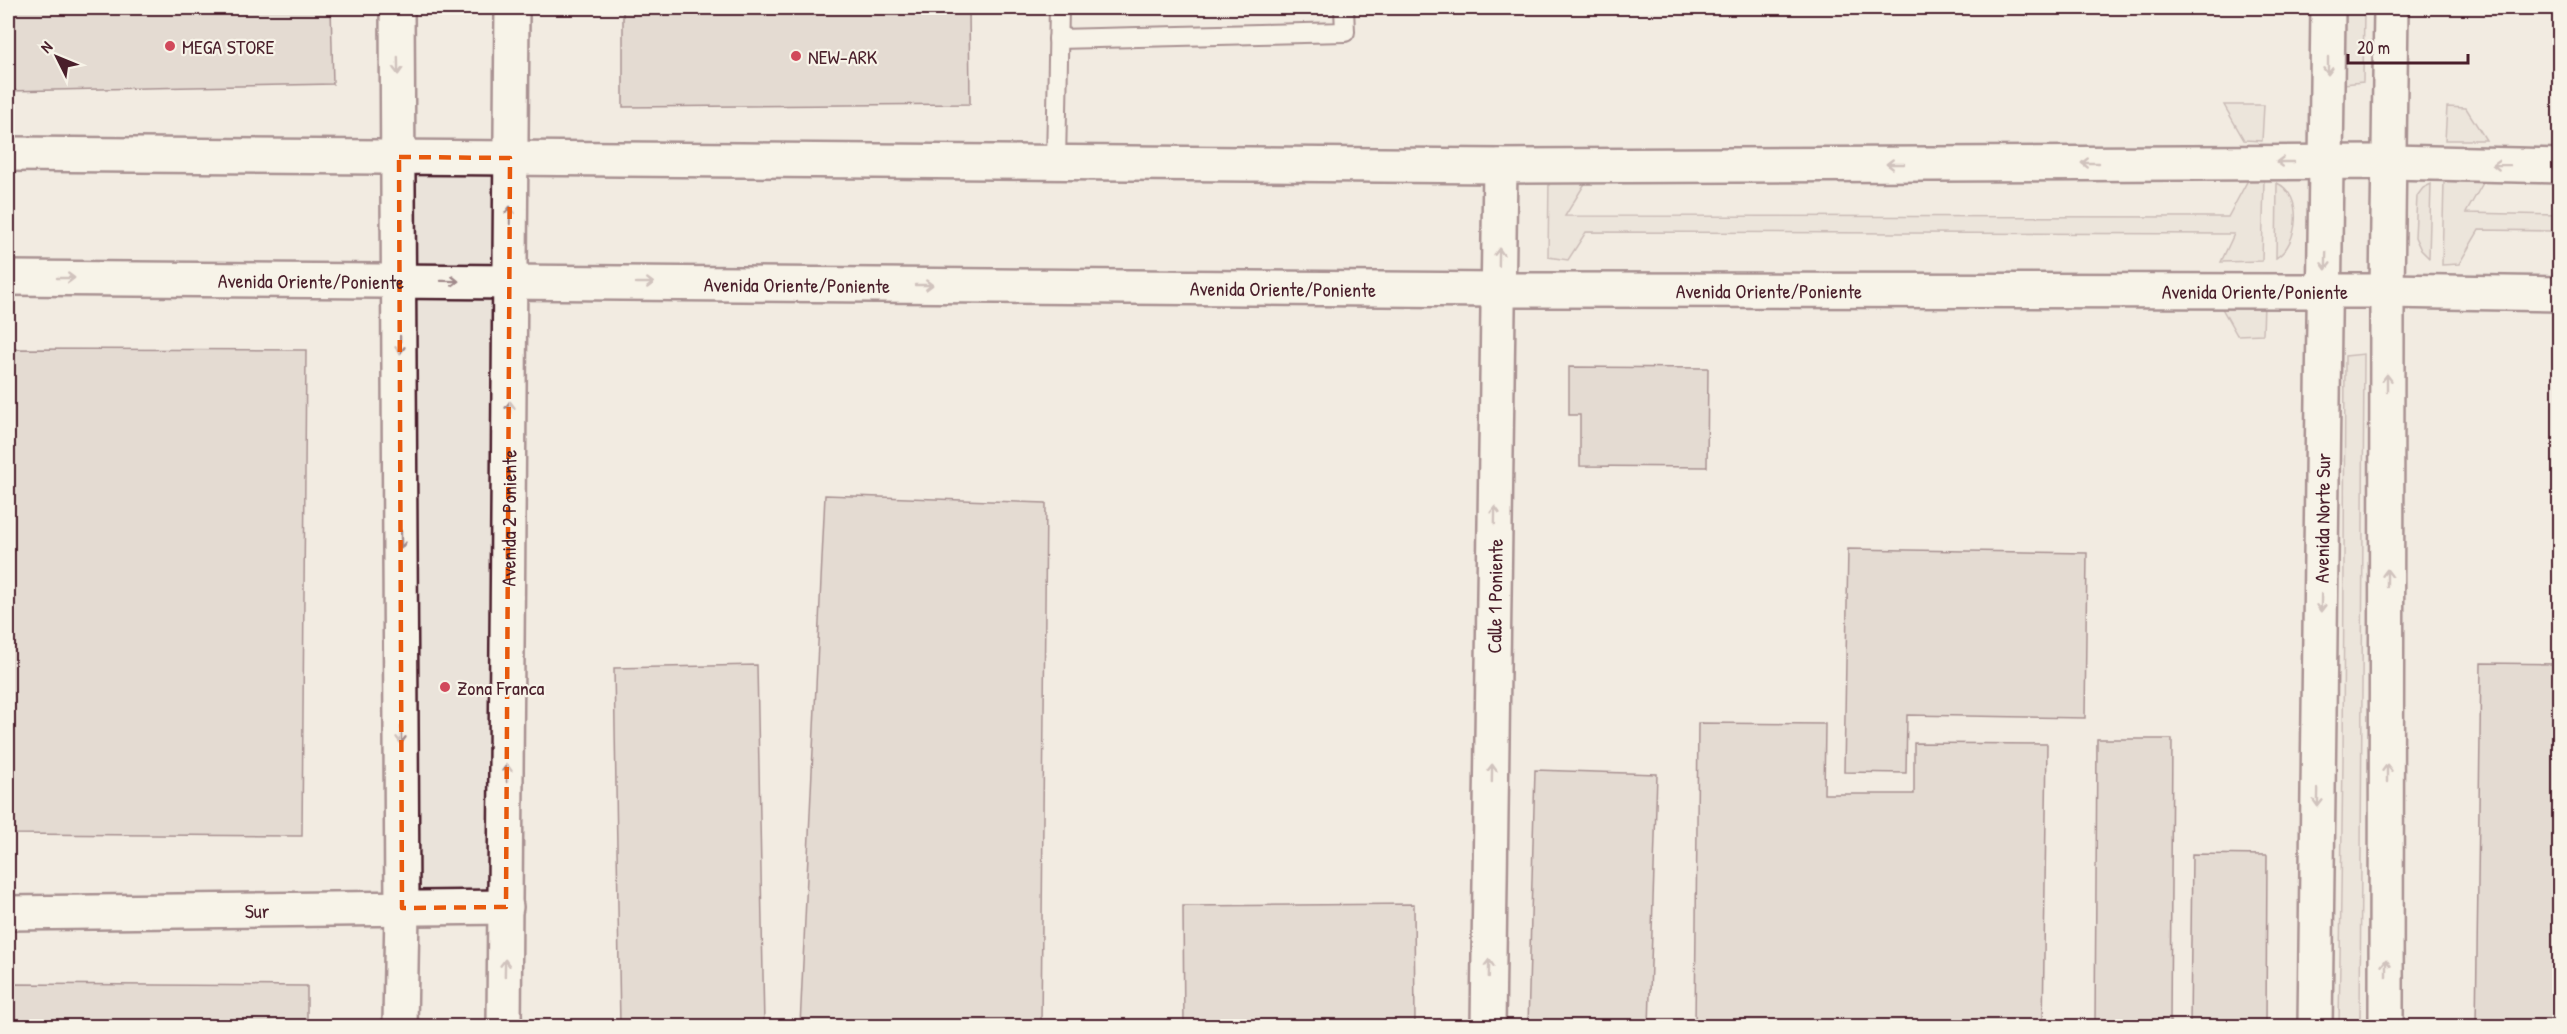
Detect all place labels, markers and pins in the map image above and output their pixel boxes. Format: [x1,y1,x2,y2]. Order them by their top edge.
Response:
place label: MEGA STORE [182,33,274,60]
marker: MEGA STORE [163,39,177,53]
place label: NEW-ARK [808,43,878,70]
marker: NEW-ARK [789,49,803,63]
place label: Zona Franca [457,674,545,701]
marker: Zona Franca [438,680,452,694]

